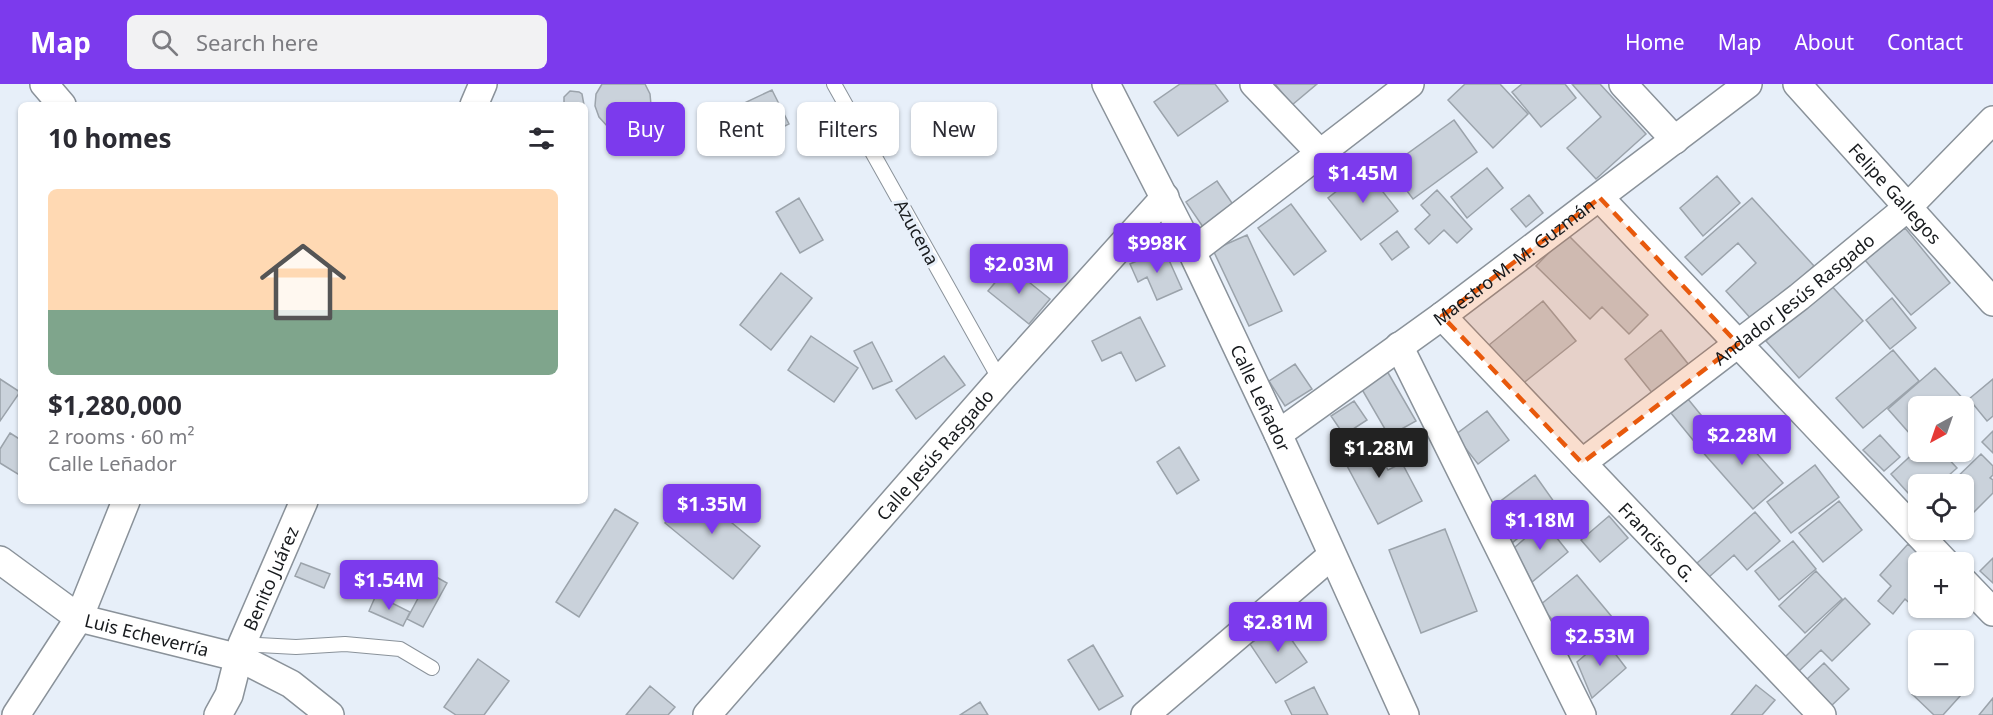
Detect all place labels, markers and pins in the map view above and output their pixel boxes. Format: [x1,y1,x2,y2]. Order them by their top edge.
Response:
pin: $1.45M [1314,153,1412,204]
pin: $998K [1115,223,1199,274]
pin: $2.03M [970,244,1068,295]
pin: $2.28M [1693,415,1791,466]
pin: $1.28M [1330,428,1428,479]
pin: $1.35M [663,484,761,535]
pin: $1.18M [1491,500,1589,551]
pin: $1.54M [340,560,438,611]
pin: $2.81M [1229,602,1327,653]
pin: $2.53M [1551,616,1649,667]

